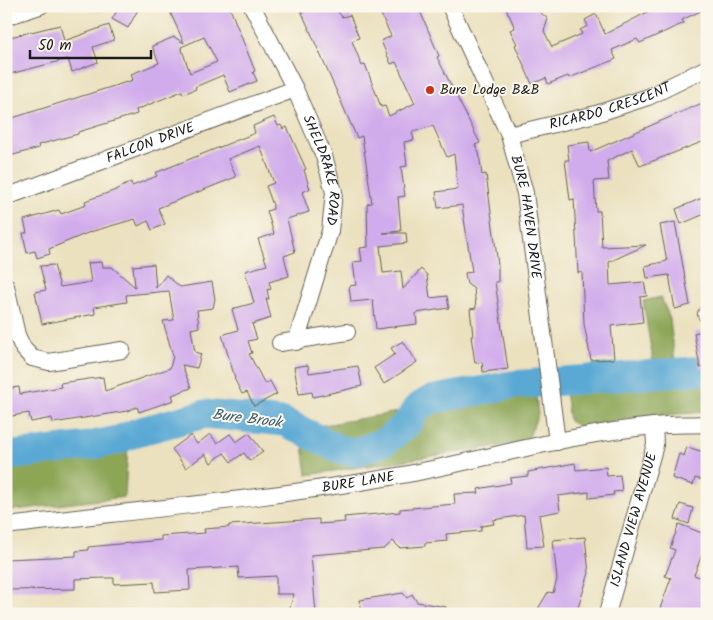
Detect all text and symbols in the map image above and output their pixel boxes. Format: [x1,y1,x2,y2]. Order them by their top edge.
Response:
scale bar [30,28,151,60]
text: 50 m [38,34,72,58]
street label: RICARDO CRESCENT [547,76,676,136]
place label: Bure Lodge B&B [440,79,540,101]
marker: Bure Lodge B&B [424,84,436,96]
street label: SHELDRAKE ROAD [296,111,345,227]
street label: FALCON DRIVE [103,116,198,170]
street label: BURE HAVEN DRIVE [504,153,547,281]
water label: Bure Brook [211,403,285,435]
street label: ISLAND VIEW AVENUE [604,449,664,590]
street label: BURE LANE [321,465,397,499]

